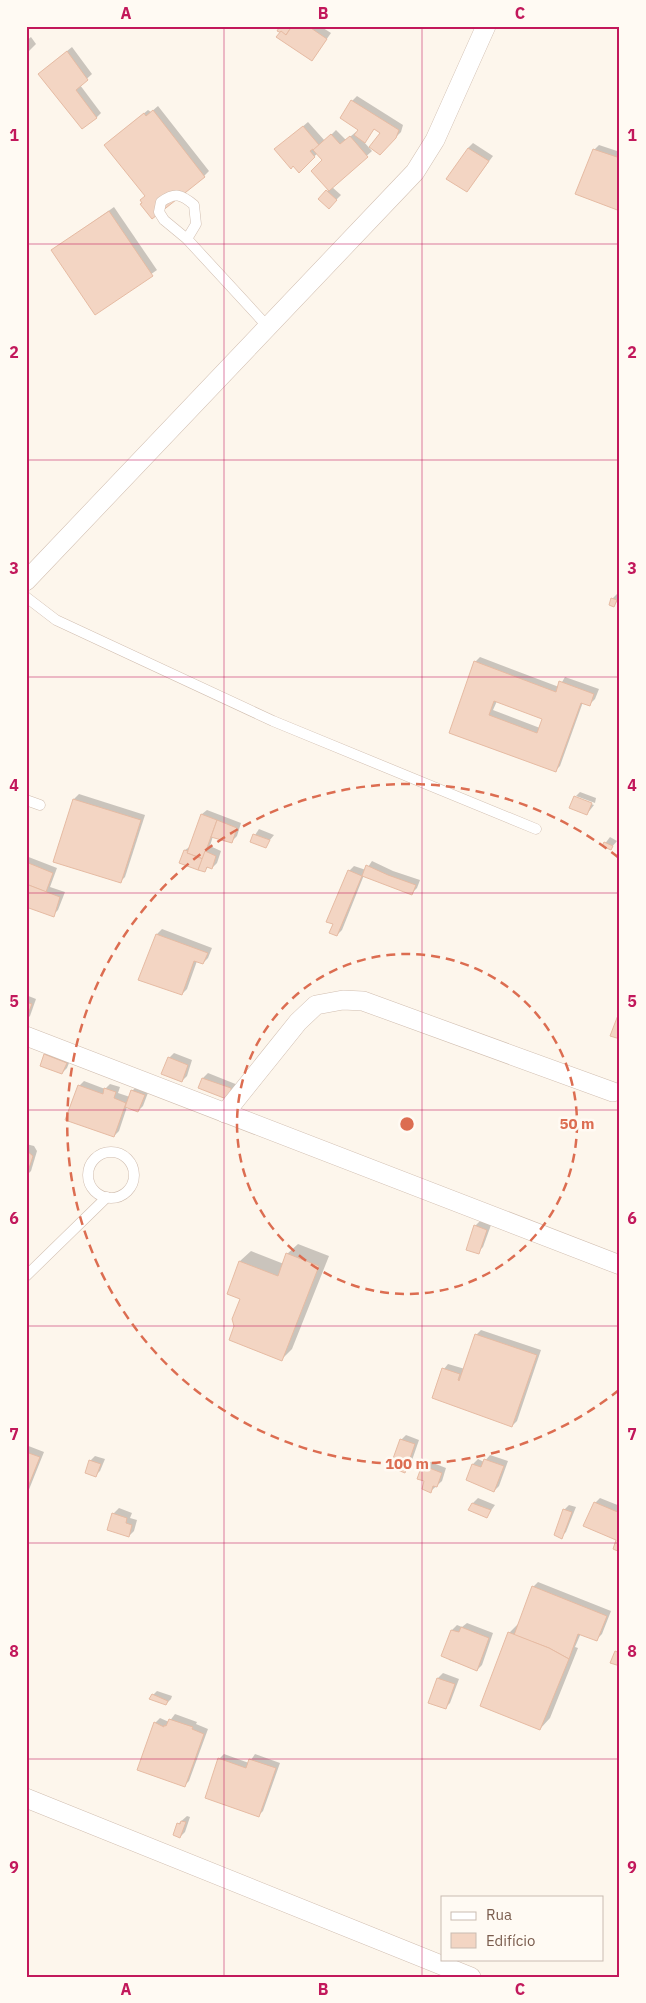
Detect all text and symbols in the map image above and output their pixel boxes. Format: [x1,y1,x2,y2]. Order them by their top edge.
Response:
text: A [121,3,132,23]
text: B [318,3,329,23]
text: C [515,3,525,23]
text: 1 [9,125,19,145]
text: 1 [627,125,637,145]
text: 2 [9,342,19,362]
text: 2 [627,342,637,362]
text: 3 [9,558,19,578]
text: 3 [627,558,637,578]
text: 4 [9,775,19,795]
text: 4 [627,775,637,795]
text: 5 [9,991,19,1011]
text: 5 [627,991,637,1011]
text: 50 m [560,1114,594,1133]
centre of rings [398,1115,416,1133]
text: 6 [9,1208,19,1228]
text: 6 [627,1208,637,1228]
text: 7 [9,1424,19,1444]
text: 7 [627,1424,637,1444]
text: 100 m [385,1454,429,1473]
text: 8 [9,1641,19,1661]
text: 8 [627,1641,637,1661]
text: 9 [9,1857,19,1877]
text: 9 [627,1857,637,1877]
legend [441,1896,604,1960]
text: Rua [486,1905,512,1924]
text: Edifício [486,1931,535,1950]
text: A [121,1979,132,1999]
text: B [318,1979,329,1999]
text: C [515,1979,525,1999]

